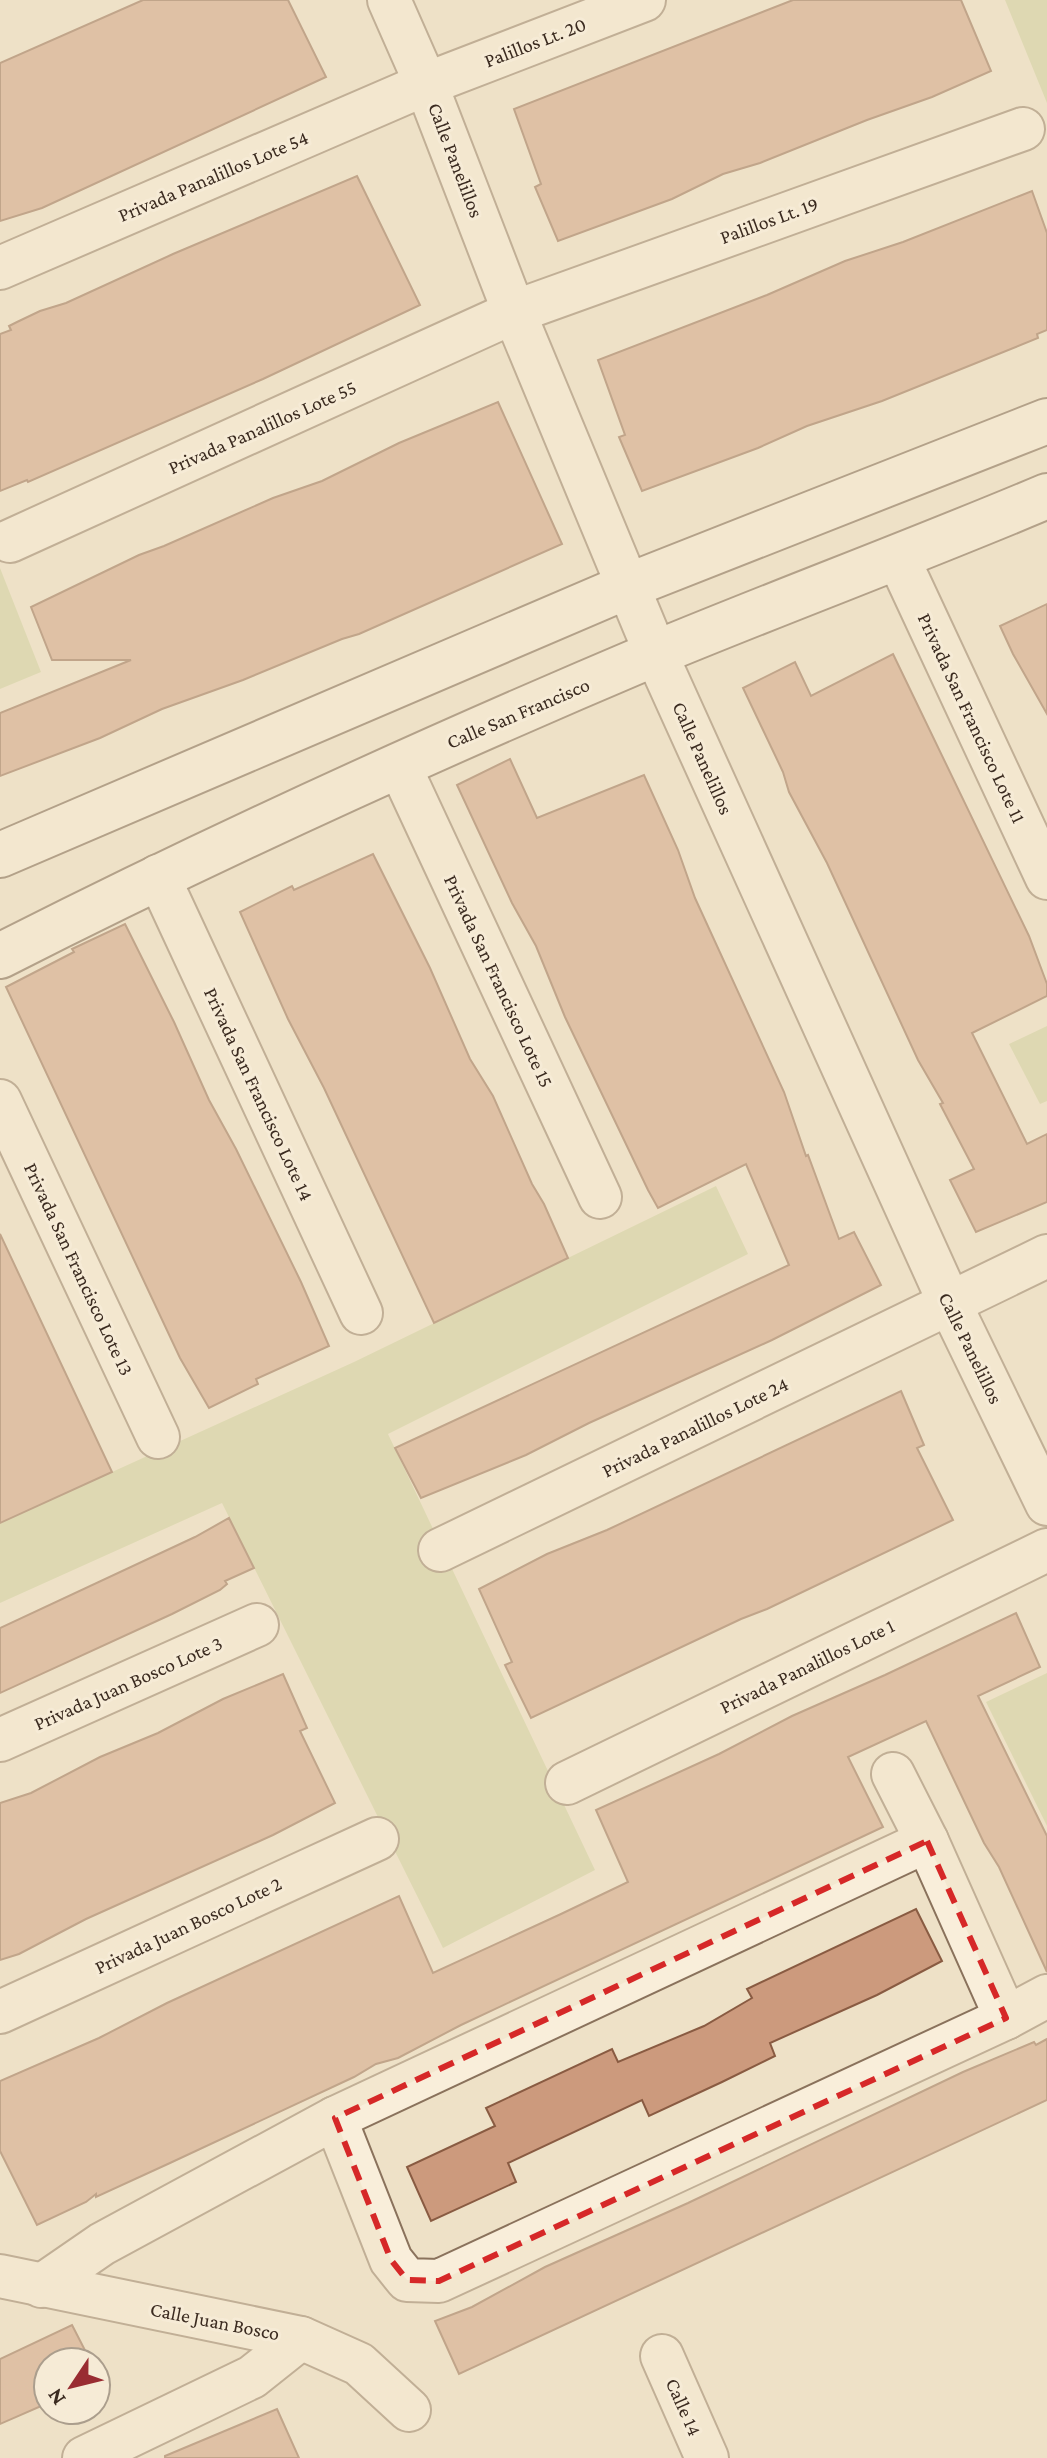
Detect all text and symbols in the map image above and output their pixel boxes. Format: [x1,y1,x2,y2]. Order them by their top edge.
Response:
street label: Palillos Lt. 20 [481,13,589,71]
street label: Calle Panelillos [424,99,488,221]
street label: Privada Panalillos Lote 54 [115,126,311,226]
street label: Palillos Lt. 19 [717,192,821,248]
street label: Privada Panalillos Lote 55 [165,376,359,478]
street label: Privada San Francisco Lote 11 [914,609,1030,827]
street label: Calle San Francisco [443,673,593,753]
street label: Calle Panelillos [668,698,738,818]
street label: Privada San Francisco Lote 15 [440,871,558,1091]
street label: Privada San Francisco Lote 14 [200,984,318,1204]
street label: Privada San Francisco Lote 13 [20,1159,138,1379]
street label: Calle Panelillos [935,1289,1008,1407]
street label: Privada Panalillos Lote 24 [598,1372,792,1482]
street label: Privada Panalillos Lote 1 [716,1614,898,1718]
street label: Privada Juan Bosco Lote 3 [31,1632,226,1735]
street label: Privada Juan Bosco Lote 2 [91,1872,285,1979]
street label: Calle Juan Bosco [148,2298,282,2345]
north arrow [32,2346,112,2426]
street label: Calle 14 [662,2375,706,2439]
text: N [41,2384,71,2410]

